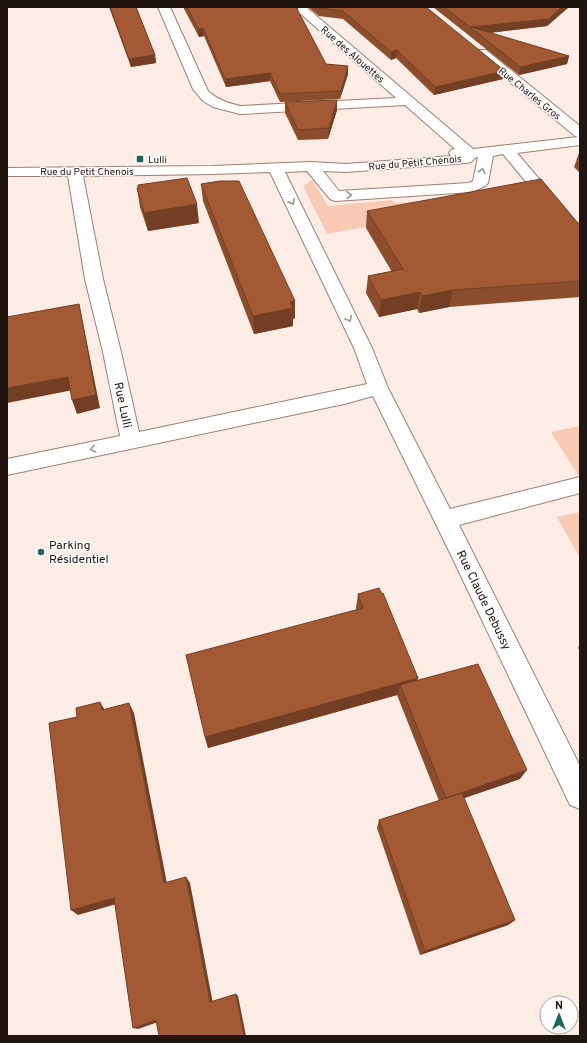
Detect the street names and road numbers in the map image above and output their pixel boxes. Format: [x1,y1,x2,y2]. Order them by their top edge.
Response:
street label: Rue des Alouettes [317,24,387,87]
street label: Rue Charles Gros [495,65,563,124]
street label: Rue du Petit Chenois [368,153,463,174]
street label: Rue du Petit Chenois [40,166,134,179]
street label: Rue Lulli [109,381,135,430]
street label: Rue Claude Debussy [452,548,514,653]

